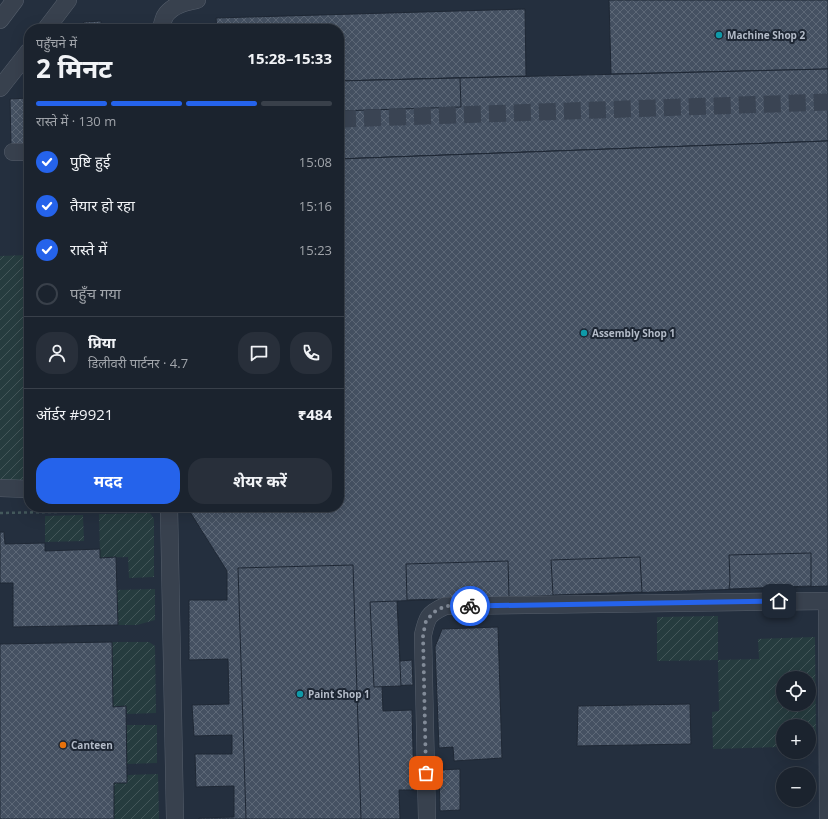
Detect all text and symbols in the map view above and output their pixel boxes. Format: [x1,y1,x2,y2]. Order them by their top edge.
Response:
place label: Machine Shop 2 [727,28,806,42]
marker: Machine Shop 2 [714,30,724,40]
text: पहुँचने में [36,34,77,52]
text: 15:28–15:33 [247,48,332,68]
text: 2 मिनट [36,50,112,86]
text: रास्ते में · 130 m [36,112,116,130]
icon: check [36,151,58,173]
text: पुष्टि हुई [70,151,110,171]
text: 15:08 [299,153,332,171]
icon: check [36,195,58,217]
text: तैयार हो रहा [70,195,135,215]
text: 15:16 [299,197,332,215]
icon: check [36,239,58,261]
text: रास्ते में [70,239,107,259]
text: 15:23 [299,241,332,259]
text: पहुँच गया [70,283,121,303]
place label: Assembly Shop 1 [592,326,675,340]
marker: Assembly Shop 1 [579,328,589,338]
button: person [36,332,78,374]
text: प्रिया [88,332,116,352]
button: chat [238,332,280,374]
button: phone [290,332,332,374]
text: डिलीवरी पार्टनर · 4.7 [88,354,188,372]
text: ऑर्डर #9921 [36,404,113,424]
text: ₹484 [298,404,332,424]
button: मदद [36,458,180,504]
button: शेयर करें [188,458,332,504]
pin [762,584,796,618]
courier [450,586,490,626]
icon: home [768,590,790,612]
icon: bike [459,595,481,617]
map controls [776,671,816,807]
button: locate [776,671,816,711]
place label: Paint Shop 1 [308,687,370,701]
marker: Paint Shop 1 [295,689,305,699]
button: + [776,719,816,759]
place label: Canteen [71,738,113,752]
marker: Canteen [58,740,68,750]
pin [409,756,443,790]
icon: bag [415,762,437,784]
button: − [776,767,816,807]

